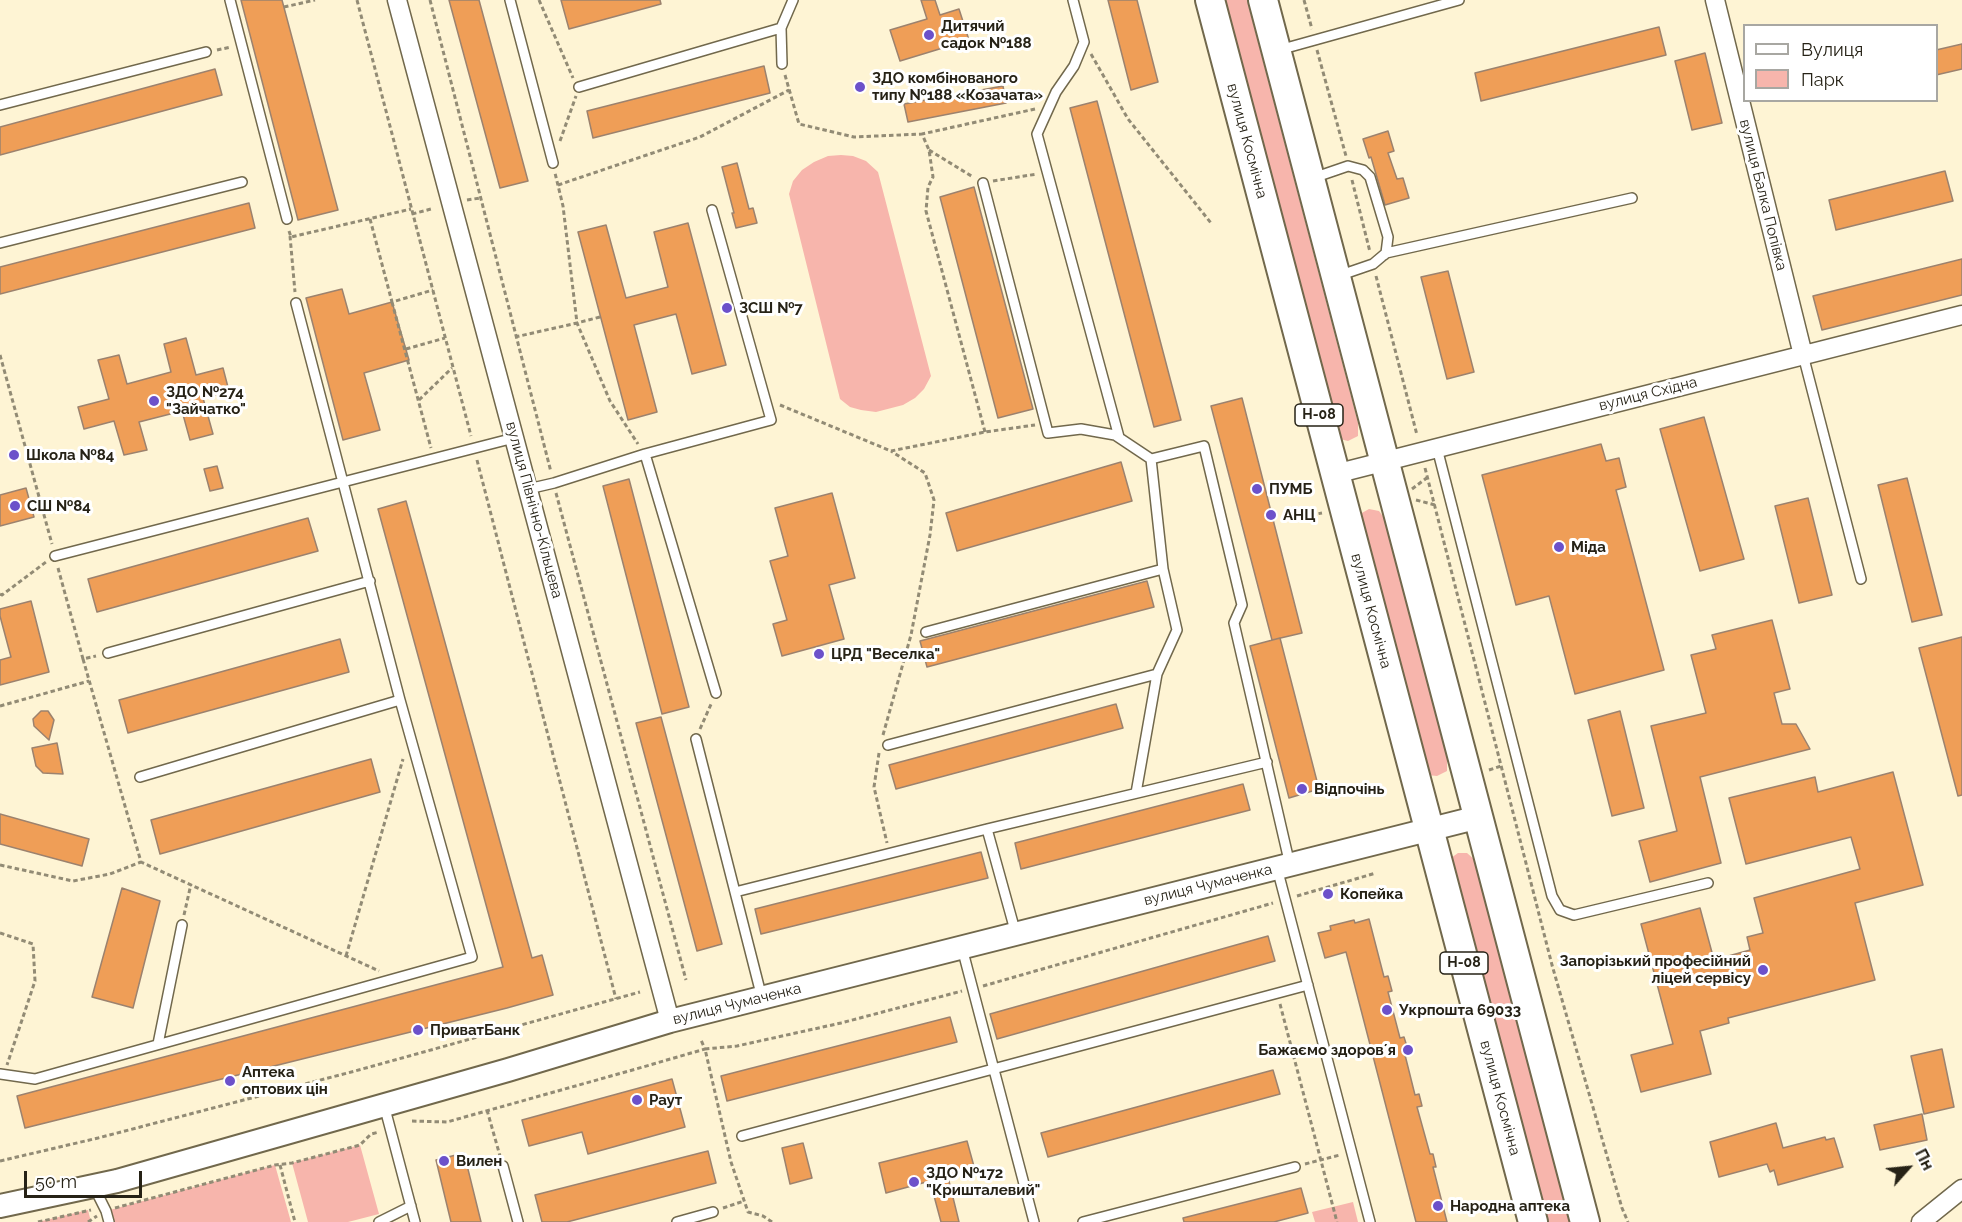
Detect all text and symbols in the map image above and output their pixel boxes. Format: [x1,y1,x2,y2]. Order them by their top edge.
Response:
place label: Дитячий садок №188 [941,17,1032,52]
legend [1743,24,1938,102]
marker: Дитячий садок №188 [922,28,936,42]
text: Вулиця [1801,39,1863,60]
place label: ЗДО комбінованого типу №188 «Козачата» [872,69,1043,104]
text: Парк [1801,69,1844,90]
marker: ЗДО комбінованого типу №188 «Козачата» [853,80,867,94]
street label: вулиця Космічна [1223,81,1271,201]
street label: вулиця Балка Попівка [1735,117,1791,273]
place label: ЗСШ №7 [739,299,803,317]
marker: ЗСШ №7 [720,301,734,315]
street label: вулиця Східна [1597,373,1699,415]
place label: ЗДО №274 "Зайчатко" [166,383,246,418]
marker: ЗДО №274 "Зайчатко" [147,394,161,408]
road number: Н-08 [1295,404,1343,426]
street label: вулиця Північно-Кільцева [502,420,566,600]
place label: Школа №84 [26,446,114,464]
marker: Школа №84 [7,448,21,462]
place label: ПУМБ [1269,480,1312,498]
marker: ПУМБ [1250,482,1264,496]
place label: СШ №84 [27,497,91,515]
marker: СШ №84 [8,499,22,513]
place label: АНЦ [1283,506,1316,524]
marker: АНЦ [1264,508,1278,522]
place label: Міда [1571,538,1606,556]
marker: Міда [1552,540,1566,554]
street label: вулиця Космічна [1347,551,1395,671]
place label: ЦРД "Веселка" [831,645,940,663]
marker: ЦРД "Веселка" [812,647,826,661]
place label: Відпочінь [1314,780,1385,798]
marker: Відпочінь [1295,782,1309,796]
street label: вулиця Чумаченка [1142,860,1274,910]
place label: Копейка [1340,885,1403,903]
marker: Копейка [1321,887,1335,901]
road number: Н-08 [1440,952,1488,974]
place label: Запорізький професійний ліцей сервісу [1560,952,1751,987]
marker: Запорізький професійний ліцей сервісу [1756,963,1770,977]
street label: вулиця Чумаченка [671,979,803,1029]
place label: Укрпошта 69033 [1399,1001,1521,1019]
marker: Укрпошта 69033 [1380,1003,1394,1017]
place label: ПриватБанк [430,1021,520,1039]
marker: ПриватБанк [411,1023,425,1037]
street label: вулиця Космічна [1476,1038,1524,1158]
place label: Бажаємо здоровʼя [1258,1041,1396,1059]
marker: Бажаємо здоровʼя [1401,1043,1415,1057]
place label: Аптека оптових цін [242,1063,328,1098]
marker: Аптека оптових цін [223,1074,237,1088]
place label: Раут [649,1091,682,1109]
marker: Раут [630,1093,644,1107]
north arrow [1878,1138,1938,1198]
text: Пн [1911,1146,1938,1173]
place label: Вилен [456,1152,502,1170]
marker: Вилен [437,1154,451,1168]
scale bar [27,1159,146,1197]
place label: ЗДО №172 "Кришталевий" [926,1164,1041,1199]
text: 50 m [35,1171,77,1192]
marker: ЗДО №172 "Кришталевий" [907,1175,921,1189]
place label: Народна аптека [1450,1197,1570,1215]
marker: Народна аптека [1431,1199,1445,1213]

